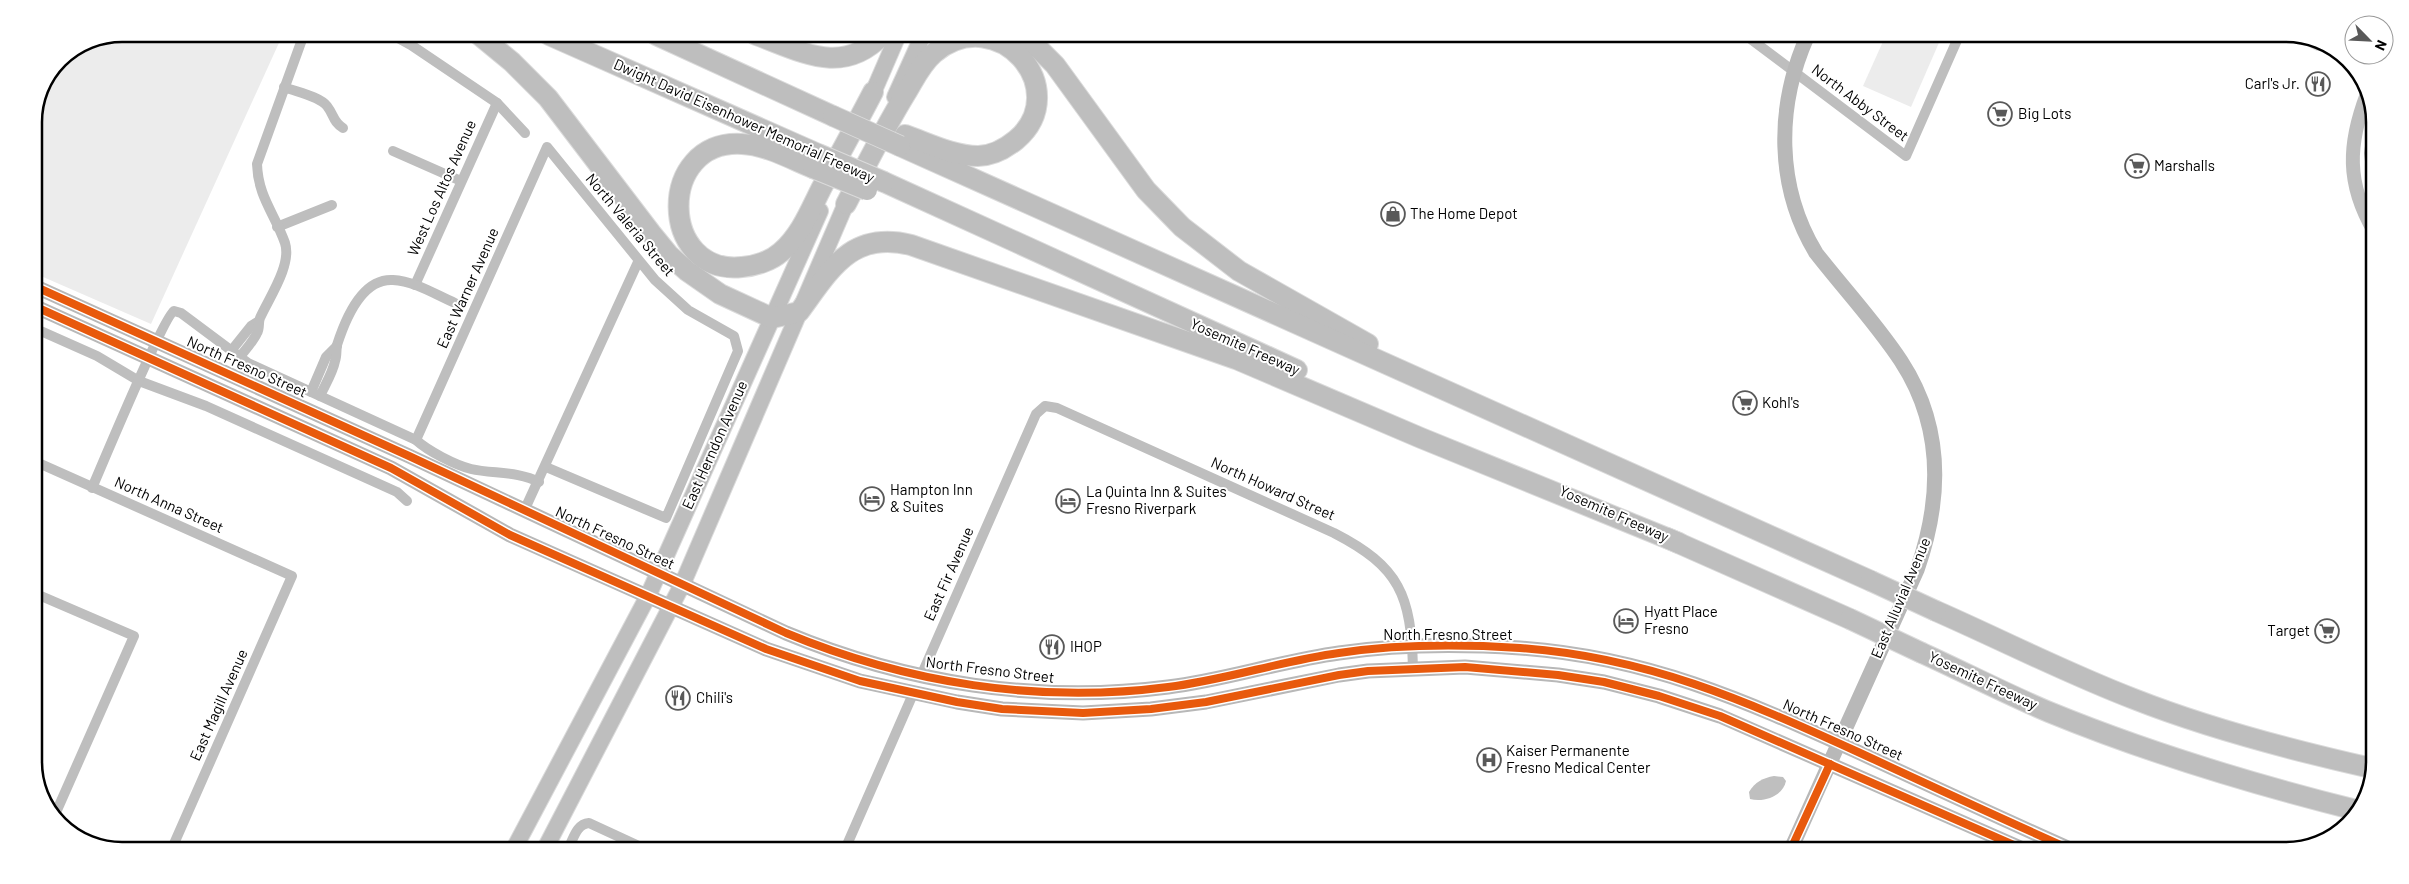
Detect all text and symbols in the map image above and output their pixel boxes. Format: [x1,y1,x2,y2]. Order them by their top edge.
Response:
north arrow [2344,15,2394,65]
text: N [2372,38,2391,53]
street label: Dwight David Eisenhower Memorial Freeway [611,54,878,186]
street label: North Abby Street [1809,60,1913,145]
restaurant icon: Carl's Jr. [2305,71,2331,97]
place label: Carl's Jr. [2245,74,2300,92]
supermarket icon: Big Lots [1987,101,2013,127]
place label: Big Lots [2018,104,2072,122]
street label: West Los Altos Avenue [403,117,479,258]
supermarket icon: Marshalls [2124,153,2150,179]
place label: Marshalls [2154,156,2215,174]
street label: North Valeria Street [583,169,679,279]
shop icon: The Home Depot [1380,201,1406,227]
place label: The Home Depot [1410,204,1518,222]
street label: East Warner Avenue [432,225,502,351]
street label: Yosemite Freeway [1188,314,1303,378]
street label: North Fresno Street [185,332,310,401]
street label: East Herndon Avenue [678,378,751,512]
supermarket icon: Kohl's [1732,390,1758,416]
place label: Kohl's [1762,393,1799,411]
street label: North Howard Street [1209,453,1338,524]
street label: North Anna Street [112,472,227,536]
place label: Hampton Inn & Suites [890,480,973,515]
street label: Yosemite Freeway [1557,481,1672,545]
place label: La Quinta Inn & Suites Fresno Riverpark [1086,482,1227,517]
hotel icon: Hampton Inn & Suites [859,486,885,512]
hotel icon: La Quinta Inn & Suites Fresno Riverpark [1055,488,1081,514]
street label: North Fresno Street [553,502,678,573]
street label: East Fir Avenue [919,524,977,623]
street label: East Alluvial Avenue [1867,535,1934,661]
place label: Hyatt Place Fresno [1644,602,1718,637]
hotel icon: Hyatt Place Fresno [1613,608,1639,634]
supermarket icon: Target [2314,618,2340,644]
place label: Target [2267,621,2310,639]
street label: North Fresno Street [1383,625,1513,643]
restaurant icon: IHOP [1039,634,1065,660]
place label: IHOP [1070,637,1102,655]
street label: East Magill Avenue [185,646,251,763]
street label: Yosemite Freeway [1926,647,2041,713]
street label: North Fresno Street [925,652,1055,686]
restaurant icon: Chili's [665,685,691,711]
place label: Chili's [696,688,733,706]
street label: North Fresno Street [1781,695,1906,764]
place label: Kaiser Permanente Fresno Medical Center [1506,741,1651,776]
hospital icon: Kaiser Permanente Fresno Medical Center [1476,747,1502,773]

